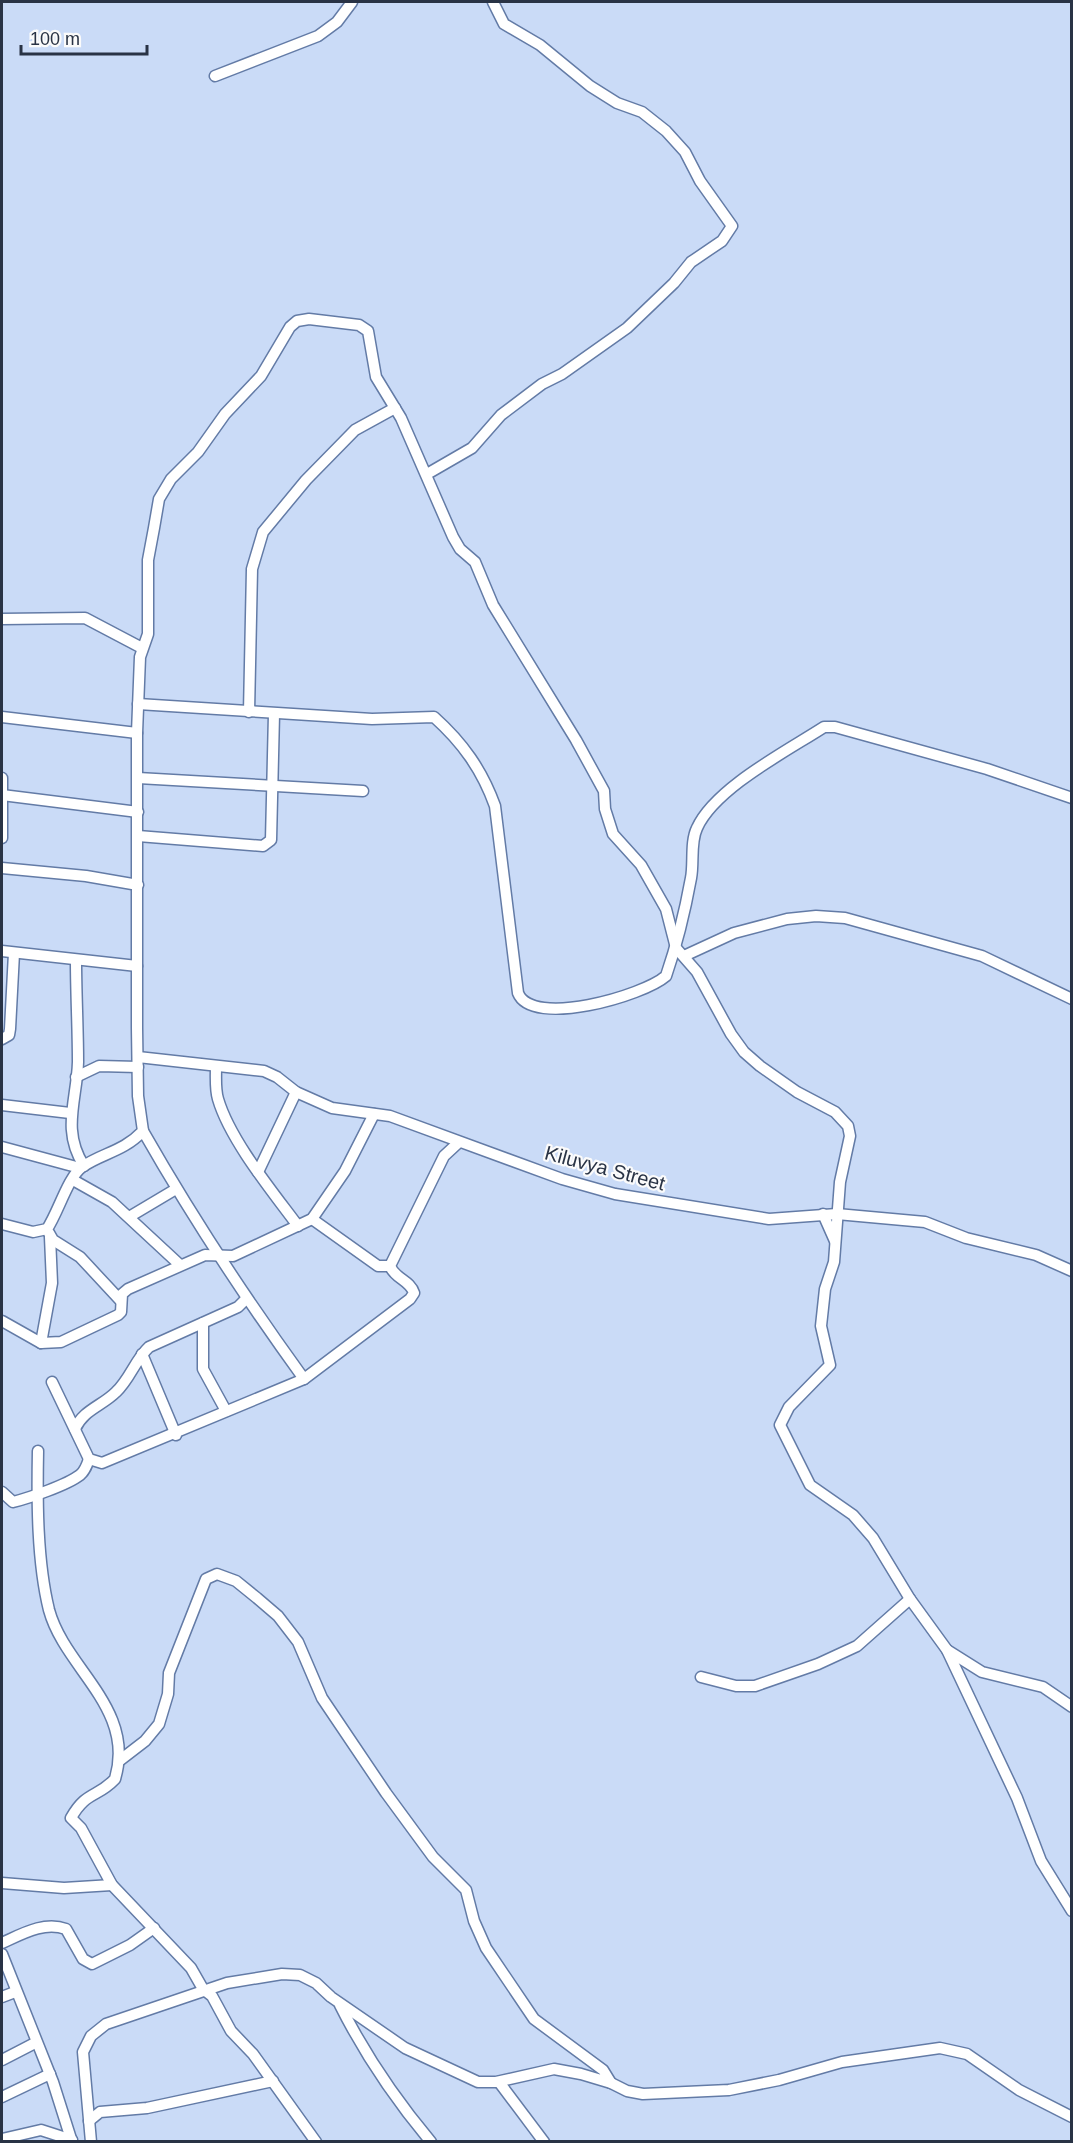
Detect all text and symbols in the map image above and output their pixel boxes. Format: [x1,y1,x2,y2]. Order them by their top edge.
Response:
scale bar [21,18,147,56]
text: 100 m [30,29,80,49]
street label: Kiluvya Street [543,1141,668,1195]

